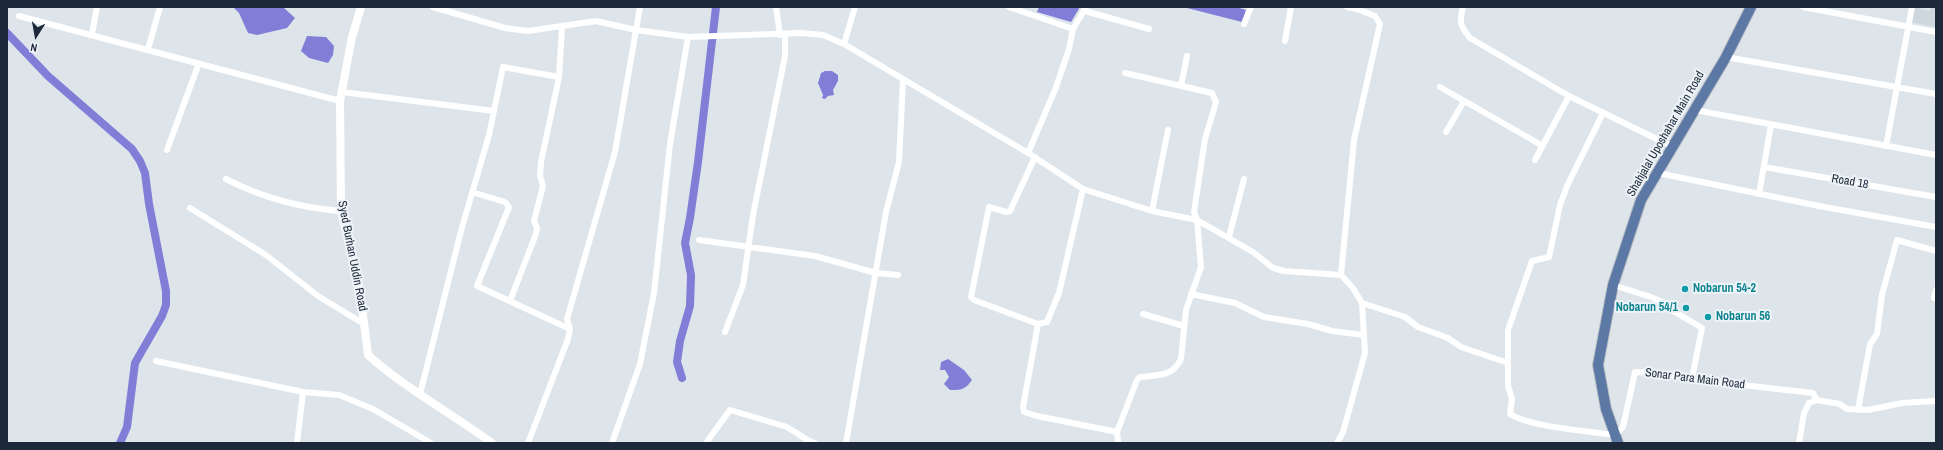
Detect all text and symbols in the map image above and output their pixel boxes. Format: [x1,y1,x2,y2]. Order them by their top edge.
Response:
north arrow [16,16,56,56]
text: N [29,40,38,55]
street label: Shahjalal Uposhahar Main Road [1624,69,1708,199]
street label: Road 18 [1830,172,1870,192]
street label: Syed Burhan Uddin Road [334,200,370,312]
place label: Nobarun 54-2 [1693,282,1756,296]
marker: Nobarun 54-2 [1680,284,1690,294]
place label: Nobarun 54/1 [1616,301,1678,315]
marker: Nobarun 54/1 [1681,303,1691,313]
place label: Nobarun 56 [1716,310,1770,324]
marker: Nobarun 56 [1703,312,1713,322]
street label: Sonar Para Main Road [1644,366,1746,392]

